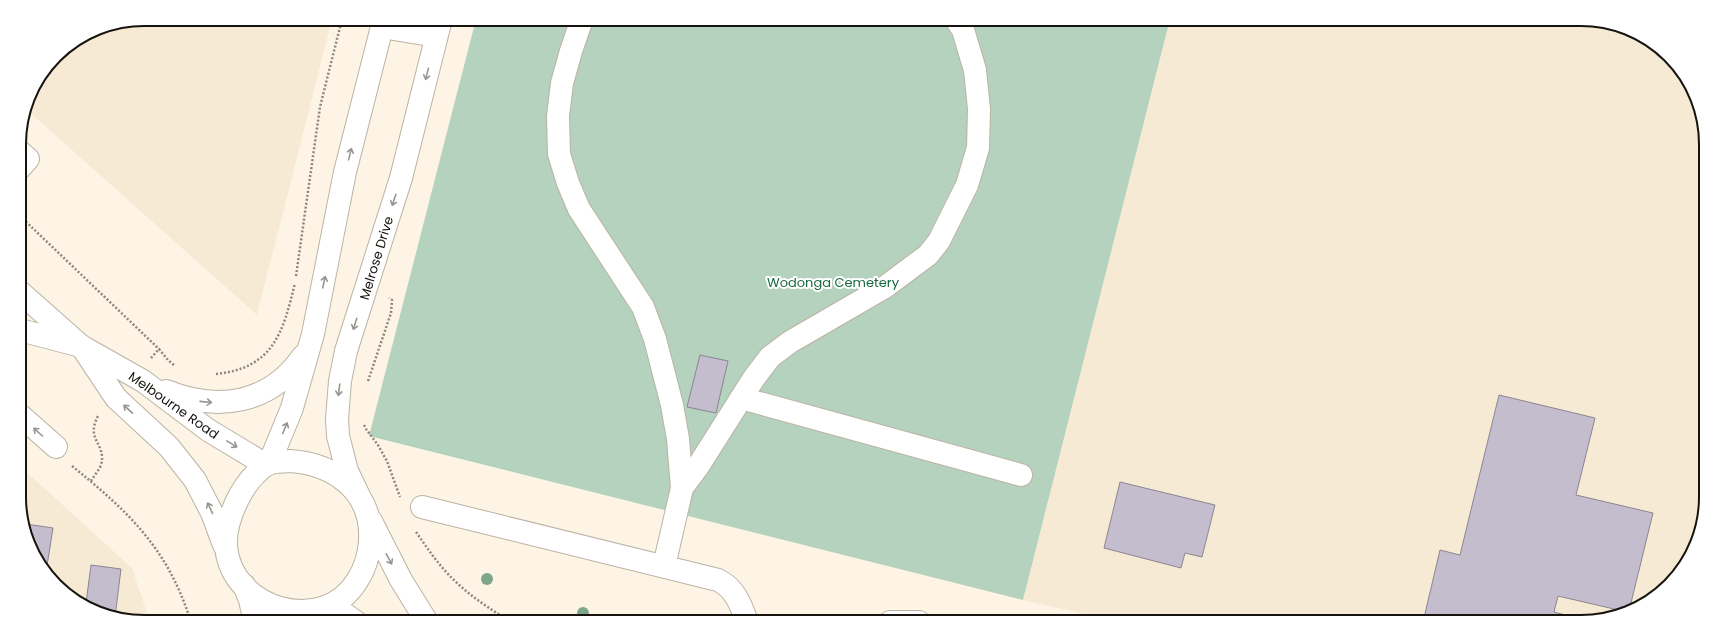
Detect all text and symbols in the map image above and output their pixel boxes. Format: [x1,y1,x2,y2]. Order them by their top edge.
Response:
one-way arrow [423,68,430,81]
one-way arrow [347,148,354,161]
one-way arrow [390,193,397,206]
street label: Melrose Drive [355,214,398,302]
park label: Wodonga Cemetery [767,273,900,292]
one-way arrow [320,276,328,289]
one-way arrow [351,317,358,330]
street label: Melbourne Road [125,367,223,444]
one-way arrow [335,383,343,396]
one-way arrow [199,398,212,405]
one-way arrow [123,404,133,414]
one-way arrow [281,422,289,434]
one-way arrow [33,427,44,436]
one-way arrow [226,440,237,448]
one-way arrow [206,503,213,515]
one-way arrow [386,553,394,565]

